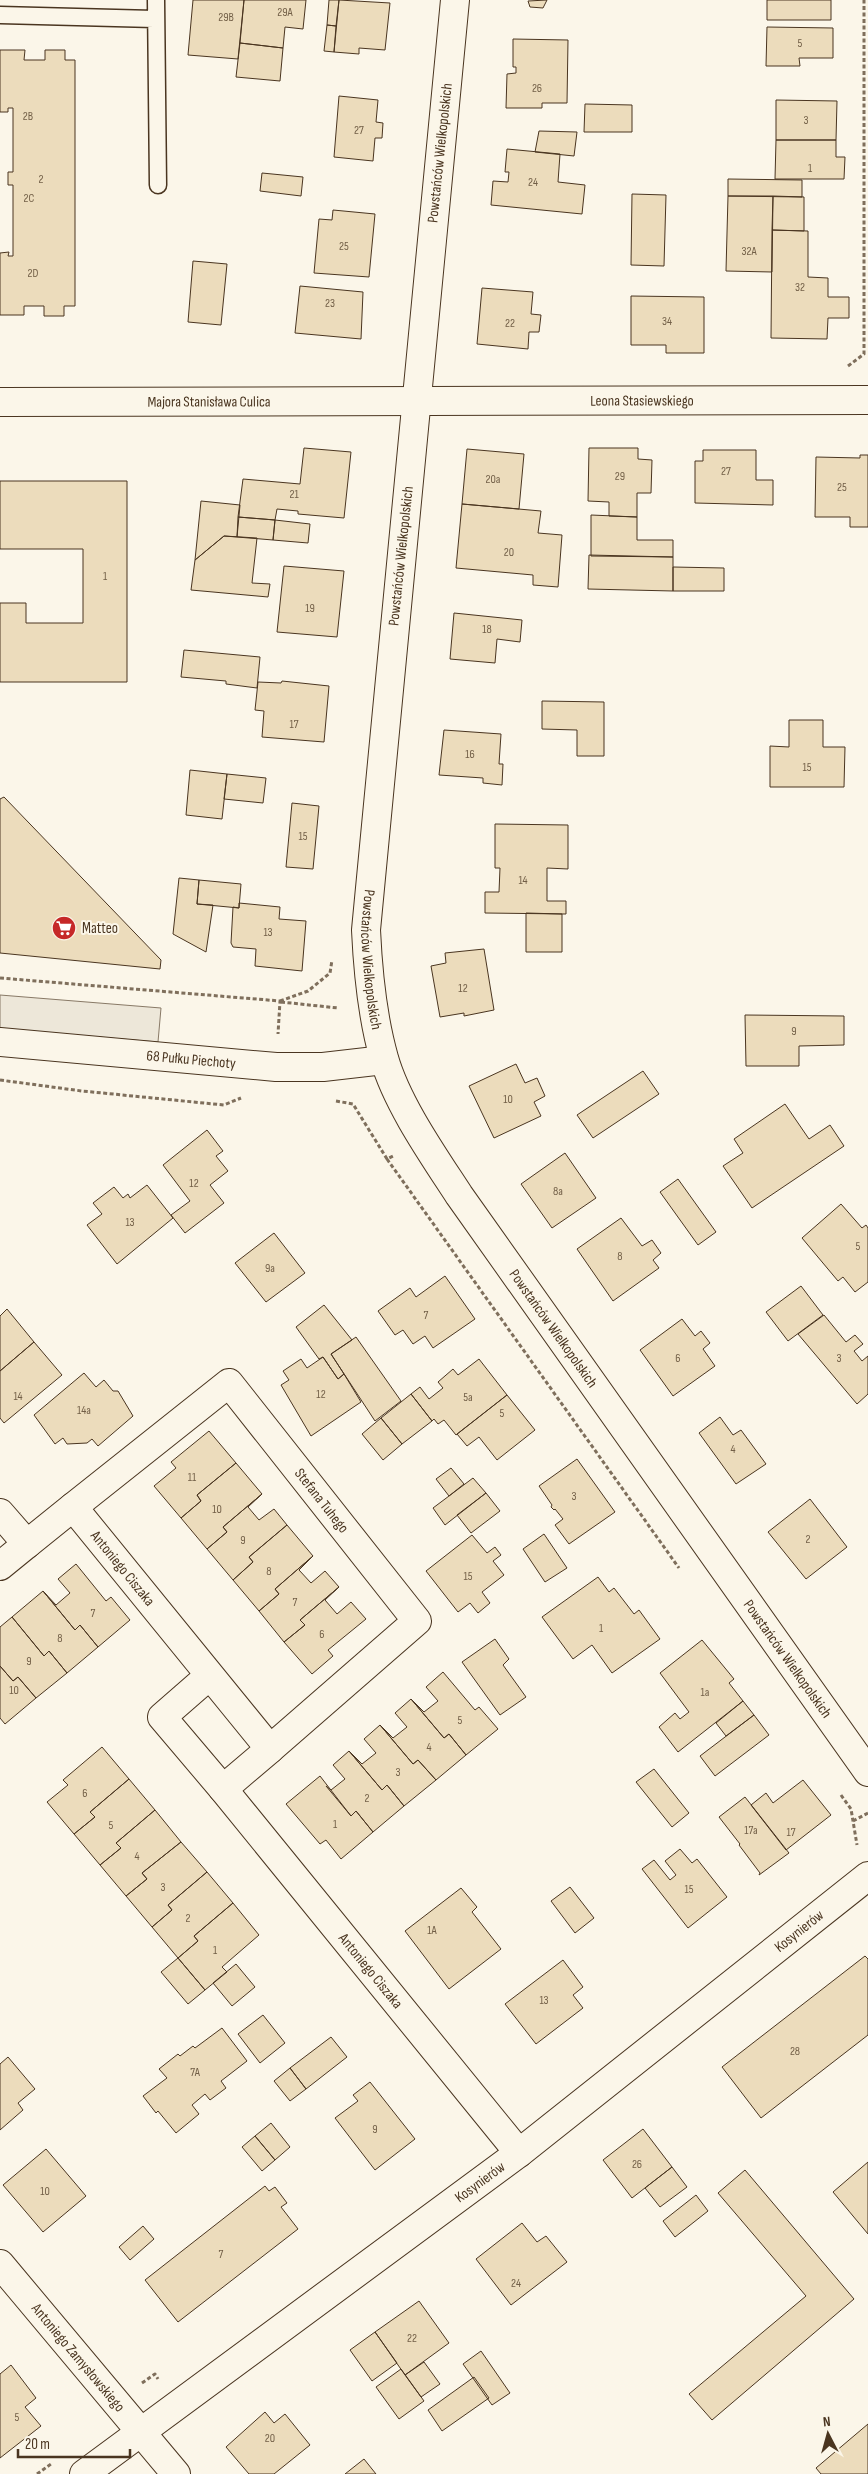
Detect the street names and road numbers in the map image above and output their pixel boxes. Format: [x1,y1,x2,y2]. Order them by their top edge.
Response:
street label: Powstańców Wielkopolskich [423,82,457,224]
street label: Leona Stasiewskiego [590,391,694,410]
street label: Majora Stanisława Culica [147,392,271,411]
street label: Powstańców Wielkopolskich [384,485,418,627]
street label: Powstańców Wielkopolskich [356,889,386,1031]
street label: 68 Pułku Piechoty [146,1046,237,1073]
street label: Powstańców Wielkopolskich [505,1265,602,1391]
street label: Stefana Tuhego [290,1464,353,1537]
street label: Antoniego Ciszaka [86,1526,159,1610]
street label: Powstańców Wielkopolskich [739,1596,836,1722]
street label: Kosynierów [770,1905,828,1956]
street label: Antoniego Ciszaka [334,1928,407,2013]
street label: Kosynierów [451,2157,509,2207]
street label: Antoniego Zamysłowskiego [27,2299,129,2416]

